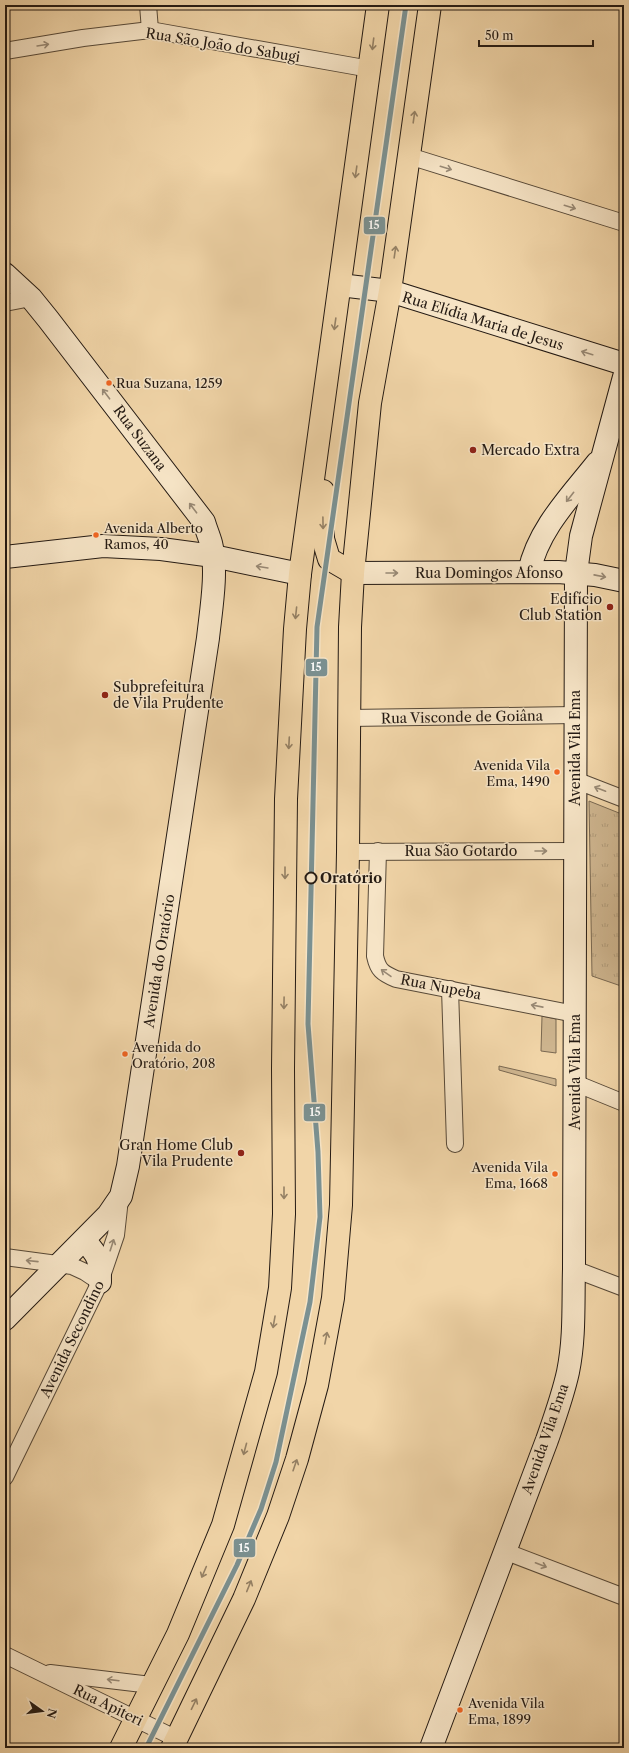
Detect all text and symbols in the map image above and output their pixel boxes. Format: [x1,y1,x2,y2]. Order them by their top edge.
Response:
scale bar [479,22,593,48]
street label: Rua São João do Sabugi [144,24,302,66]
text: 50 m [485,28,514,43]
one-way arrow [369,37,377,50]
one-way arrow [37,41,50,49]
one-way arrow [410,111,418,124]
one-way arrow [439,165,452,172]
one-way arrow [352,166,360,179]
one-way arrow [563,204,576,211]
line badge: 15 [363,216,386,235]
text: 15 [368,218,380,232]
one-way arrow [391,246,399,259]
street label: Rua Elídia Maria de Jesus [400,288,566,354]
one-way arrow [331,317,339,330]
one-way arrow [580,349,593,356]
place label: Rua Suzana, 1259 [116,375,223,391]
marker: Rua Suzana, 1259 [104,378,114,388]
one-way arrow [102,388,110,399]
street label: Rua Suzana [109,402,171,475]
place label: Mercado Extra [481,441,581,459]
marker: Mercado Extra [468,445,478,455]
one-way arrow [566,492,574,503]
one-way arrow [189,503,197,514]
one-way arrow [319,516,327,529]
place label: Avenida Alberto Ramos, 40 [103,520,203,552]
marker: Avenida Alberto Ramos, 40 [91,530,101,540]
one-way arrow [256,562,269,570]
street label: Rua Domingos Afonso [415,564,563,582]
one-way arrow [385,569,398,577]
one-way arrow [594,572,607,580]
place label: Edifício Club Station [519,590,602,624]
marker: Edifício Club Station [605,602,615,612]
one-way arrow [293,606,300,619]
line badge: 15 [305,658,328,677]
text: 15 [310,660,322,674]
place label: Subprefeitura de Vila Prudente [113,678,224,712]
street label: Avenida Vila Ema [566,689,584,807]
marker: Subprefeitura de Vila Prudente [100,690,110,700]
street label: Rua Visconde de Goiâna [381,707,544,727]
one-way arrow [285,736,292,749]
place label: Avenida Vila Ema, 1490 [472,757,550,789]
marker: Avenida Vila Ema, 1490 [552,767,562,777]
one-way arrow [594,785,606,793]
street label: Rua São Gotardo [405,842,517,860]
one-way arrow [534,847,547,855]
one-way arrow [281,866,289,879]
place label: Oratório [320,869,382,887]
marker: Oratório [304,871,318,885]
street label: Avenida do Oratório [139,893,178,1030]
one-way arrow [380,969,391,977]
street label: Rua Nupeba [399,970,484,1004]
one-way arrow [280,996,288,1009]
one-way arrow [531,1002,544,1010]
street label: Avenida Vila Ema [566,1013,584,1131]
place label: Avenida do Oratório, 208 [131,1039,215,1071]
marker: Avenida do Oratório, 208 [120,1049,130,1059]
line badge: 15 [303,1103,326,1122]
text: 15 [309,1105,321,1119]
place label: Gran Home Club Vila Prudente [119,1136,233,1170]
marker: Gran Home Club Vila Prudente [236,1148,246,1158]
place label: Avenida Vila Ema, 1668 [470,1159,548,1191]
marker: Avenida Vila Ema, 1668 [550,1169,560,1179]
one-way arrow [280,1186,288,1199]
one-way arrow [109,1240,117,1252]
one-way arrow [26,1257,39,1264]
street label: Avenida Secondino [35,1277,108,1401]
one-way arrow [270,1315,278,1328]
one-way arrow [322,1332,330,1345]
street label: Avenida Vila Ema [517,1381,573,1498]
one-way arrow [241,1442,249,1455]
one-way arrow [292,1459,300,1471]
line badge: 15 [233,1538,256,1558]
text: 15 [238,1541,250,1555]
one-way arrow [534,1562,546,1570]
one-way arrow [199,1565,207,1577]
one-way arrow [246,1581,254,1593]
one-way arrow [106,1676,119,1684]
street label: Rua Apiteri [70,1680,146,1730]
north arrow [22,1691,62,1731]
place label: Avenida Vila Ema, 1899 [467,1695,545,1727]
one-way arrow [191,1698,198,1710]
marker: Avenida Vila Ema, 1899 [455,1705,465,1715]
text: N [44,1707,60,1720]

